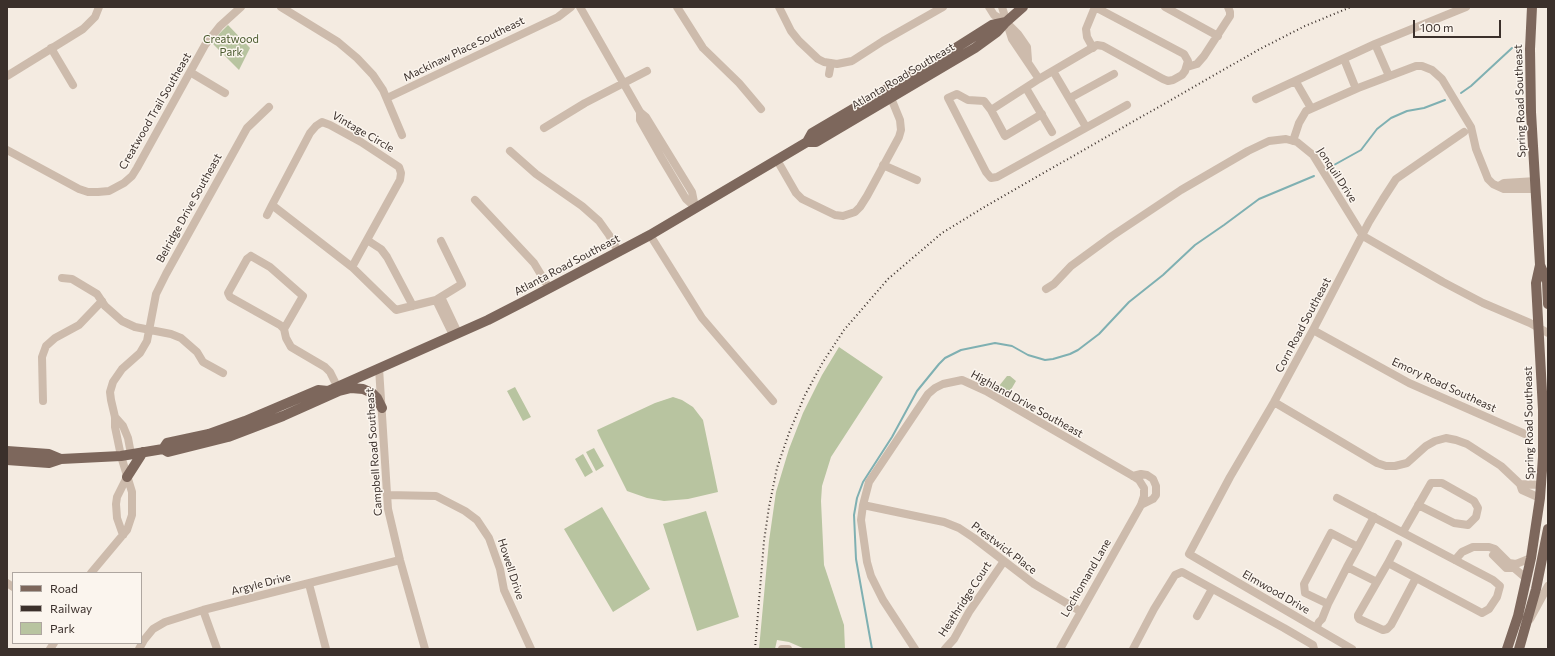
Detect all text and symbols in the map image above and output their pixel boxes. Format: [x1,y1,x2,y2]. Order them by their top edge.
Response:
scale bar [1415,12,1503,38]
street label: Mackinaw Place Southeast [401,14,527,84]
text: 100 m [1420,20,1454,34]
park label: Creatwood Park [203,32,259,58]
street label: Atlanta Road Southeast [849,40,957,112]
street label: Spring Road Southeast [1511,44,1529,158]
street label: Creatwood Trail Southeast [116,50,194,172]
street label: Vintage Circle [330,109,396,155]
street label: Jonquil Drive [1314,145,1360,205]
street label: Belridge Drive Southeast [153,151,225,265]
street label: Atlanta Road Southeast [512,232,622,298]
street label: Corn Road Southeast [1272,275,1334,375]
street label: Emory Road Southeast [1390,355,1498,415]
street label: Spring Road Southeast [1521,366,1537,480]
street label: Highland Drive Southeast [969,368,1085,440]
street label: Campbell Road Southeast [363,388,385,516]
street label: Prestwick Place [969,519,1039,577]
street label: Lochlomand Lane [1058,536,1114,620]
street label: Howell Drive [495,537,527,601]
street label: Heathridge Court [936,559,994,639]
street label: Elmwood Drive [1240,567,1312,617]
street label: Argyle Drive [230,570,292,598]
legend [12,572,142,644]
text: Road [50,581,78,595]
text: Railway [50,601,92,615]
text: Park [50,621,75,635]

